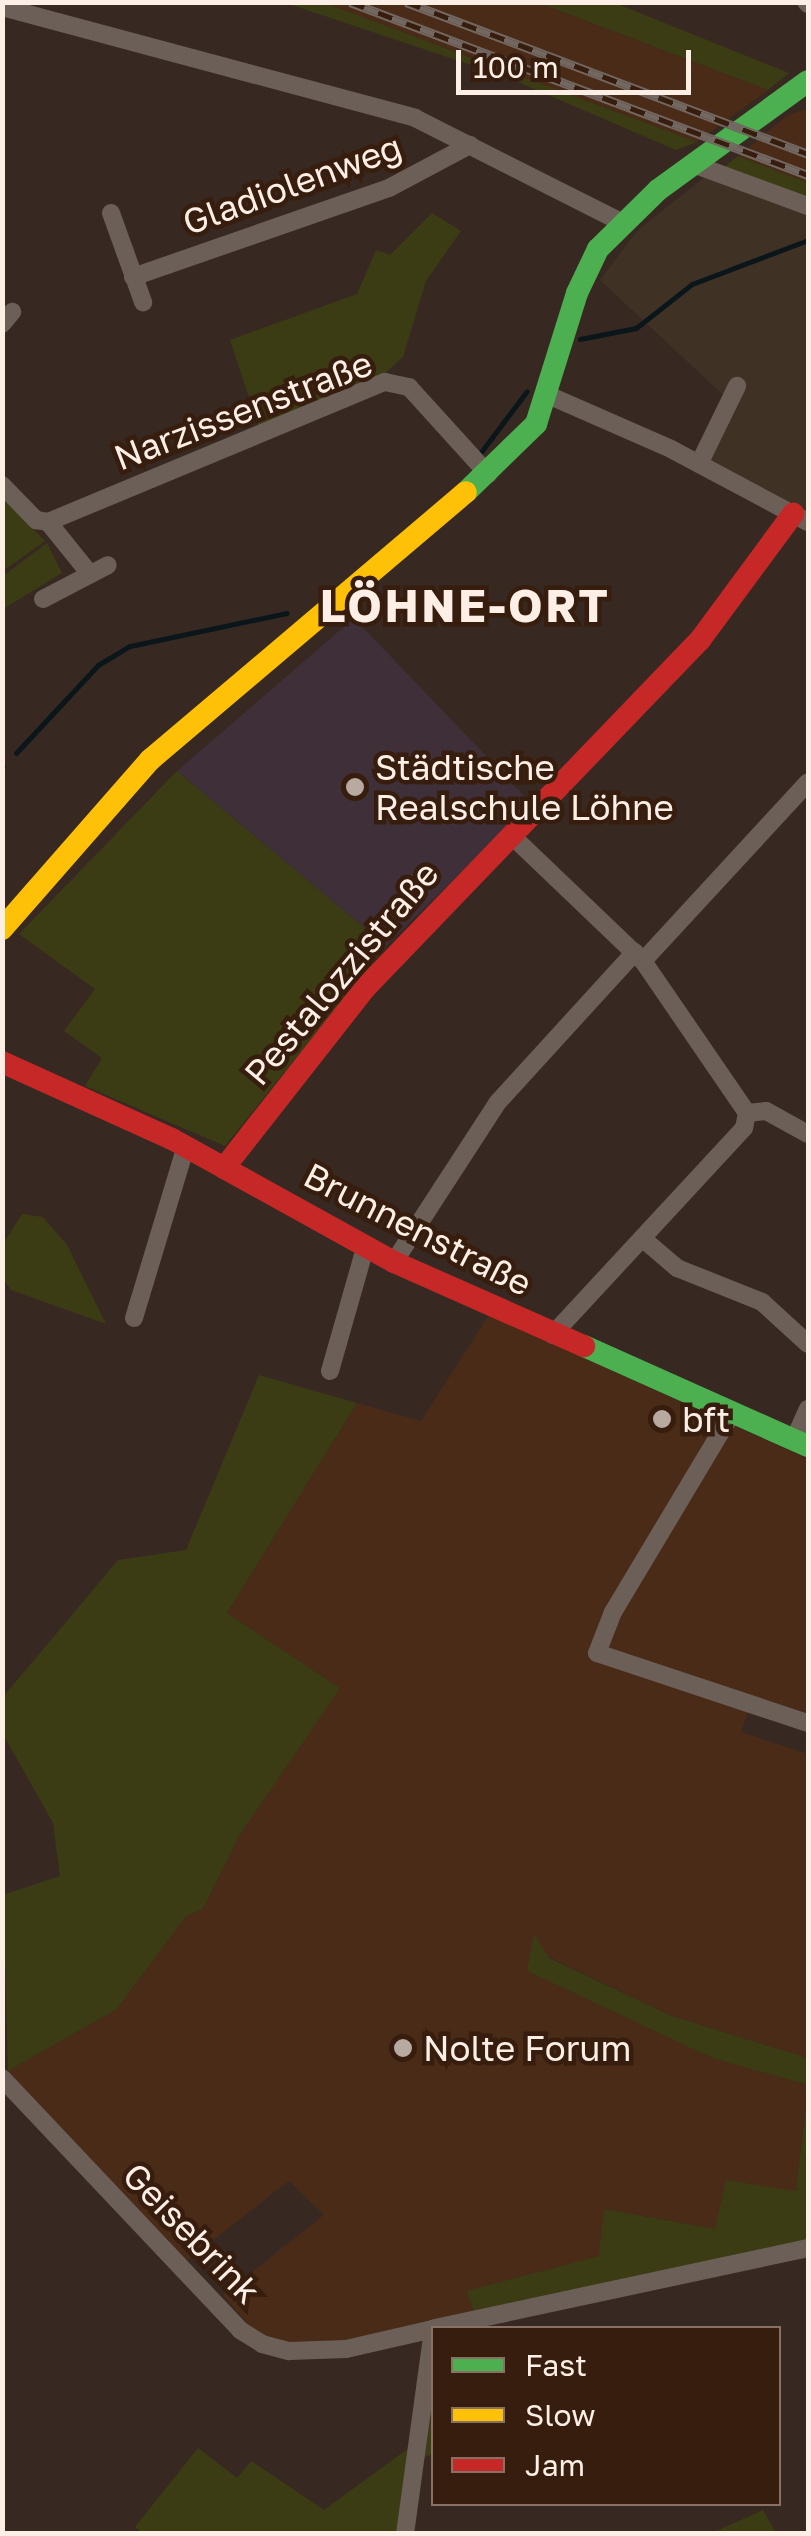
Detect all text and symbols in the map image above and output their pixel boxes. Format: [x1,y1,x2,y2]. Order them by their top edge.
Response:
scale bar [461,30,696,92]
text: 100 m [473,49,559,85]
street label: Gladiolenweg [177,125,407,243]
street label: Narzissenstraße [108,342,378,478]
district label: LÖHNE-ORT [320,579,610,633]
place label: Städtische Realschule Löhne [375,746,674,828]
marker: Städtische Realschule Löhne [344,776,366,798]
street label: Pestalozzistraße [235,853,447,1093]
street label: Brunnenstraße [297,1154,539,1304]
place label: bft [682,1398,730,1440]
marker: bft [651,1408,673,1430]
place label: Nolte Forum [423,2027,631,2069]
marker: Nolte Forum [392,2037,414,2059]
street label: Geisebrink [115,2154,269,2312]
legend [431,2326,781,2506]
text: Fast [525,2347,587,2383]
text: Slow [525,2397,596,2433]
text: Jam [525,2447,585,2483]

